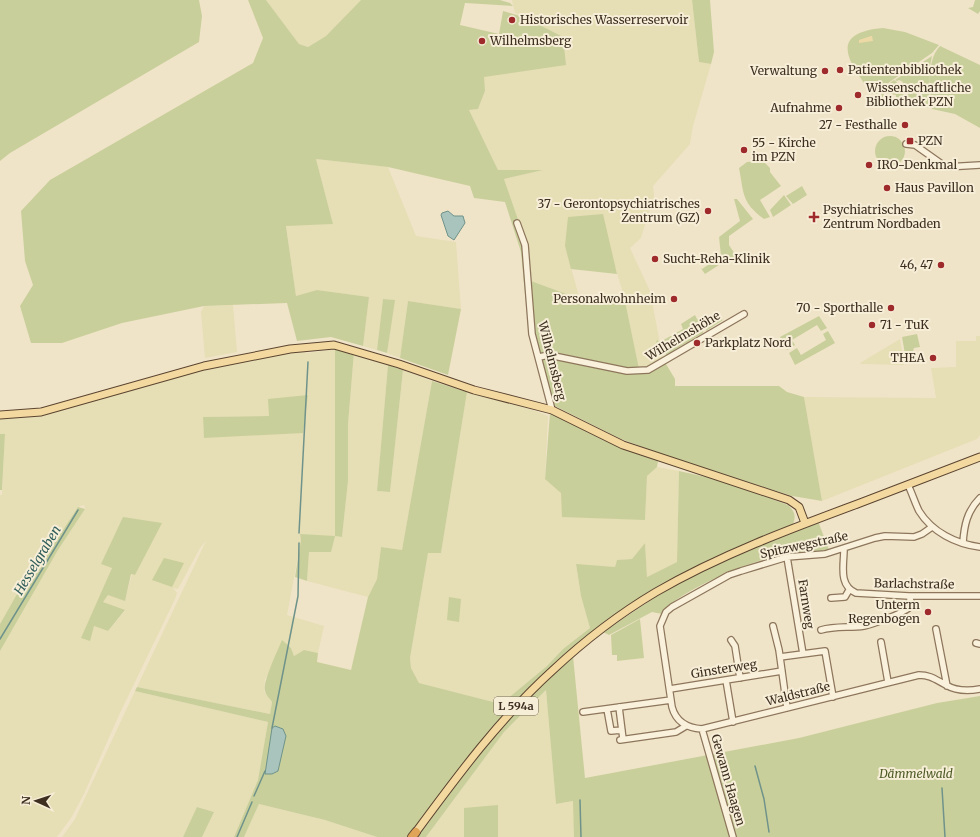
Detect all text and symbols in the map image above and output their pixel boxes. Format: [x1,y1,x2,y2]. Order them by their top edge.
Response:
place label: Historisches Wasserreservoir [520,12,689,27]
marker: Historisches Wasserreservoir [507,15,517,25]
place label: Wilhelmsberg [489,33,572,48]
marker: Wilhelmsberg [477,36,487,46]
place label: Patientenbibliothek [848,62,962,77]
place label: Verwaltung [749,63,818,78]
marker: Patientenbibliothek [835,65,845,75]
marker: Verwaltung [820,66,830,76]
place label: Wissenschaftliche Bibliothek PZN [865,80,971,109]
marker: Wissenschaftliche Bibliothek PZN [853,90,863,100]
place label: Aufnahme [769,100,831,115]
marker: Aufnahme [834,103,844,113]
place label: 27 - Festhalle [819,117,897,132]
marker: 27 - Festhalle [900,120,910,130]
place label: PZN [918,133,943,148]
place label: 55 - Kirche im PZN [752,135,816,164]
marker: PZN [905,136,915,146]
marker: 55 - Kirche im PZN [739,145,749,155]
place label: IRO-Denkmal [877,157,957,172]
marker: IRO-Denkmal [864,160,874,170]
place label: Haus Pavillon [895,180,974,195]
marker: Haus Pavillon [882,183,892,193]
place label: 37 - Gerontopsychiatrisches Zentrum (GZ) [537,196,700,225]
place label: Psychiatrisches Zentrum Nordbaden [823,202,941,231]
marker: 37 - Gerontopsychiatrisches Zentrum (GZ) [703,206,713,216]
marker: Psychiatrisches Zentrum Nordbaden [808,211,820,223]
place label: Sucht-Reha-Klinik [663,251,770,266]
marker: Sucht-Reha-Klinik [650,254,660,264]
place label: 46, 47 [900,257,933,272]
marker: 46, 47 [936,260,946,270]
place label: Personalwohnheim [553,291,666,306]
marker: Personalwohnheim [669,294,679,304]
place label: 70 - Sporthalle [796,300,883,315]
marker: 70 - Sporthalle [886,303,896,313]
street label: Wilhelmshöhe [642,308,723,364]
place label: 71 - TuK [880,317,929,332]
street label: Wilhelmsberg [535,319,570,403]
marker: 71 - TuK [867,320,877,330]
place label: Parkplatz Nord [705,335,792,350]
marker: Parkplatz Nord [692,338,702,348]
place label: THEA [891,350,926,365]
marker: THEA [928,353,938,363]
water label: Hesselgraben [10,522,65,599]
street label: Spitzwegstraße [759,528,849,561]
street label: Barlachstraße [874,575,954,592]
street label: Farnweg [795,578,818,631]
place label: Unterm Regenbogen [848,597,920,626]
marker: Unterm Regenbogen [923,607,933,617]
street label: Ginsterweg [690,656,759,681]
street label: Waldstraße [763,678,832,709]
road number: L 594a [494,697,538,715]
street label: Gewann Haagen [708,732,749,827]
park label: Dämmelwald [878,766,953,781]
north arrow [16,781,56,821]
text: N [19,795,33,805]

